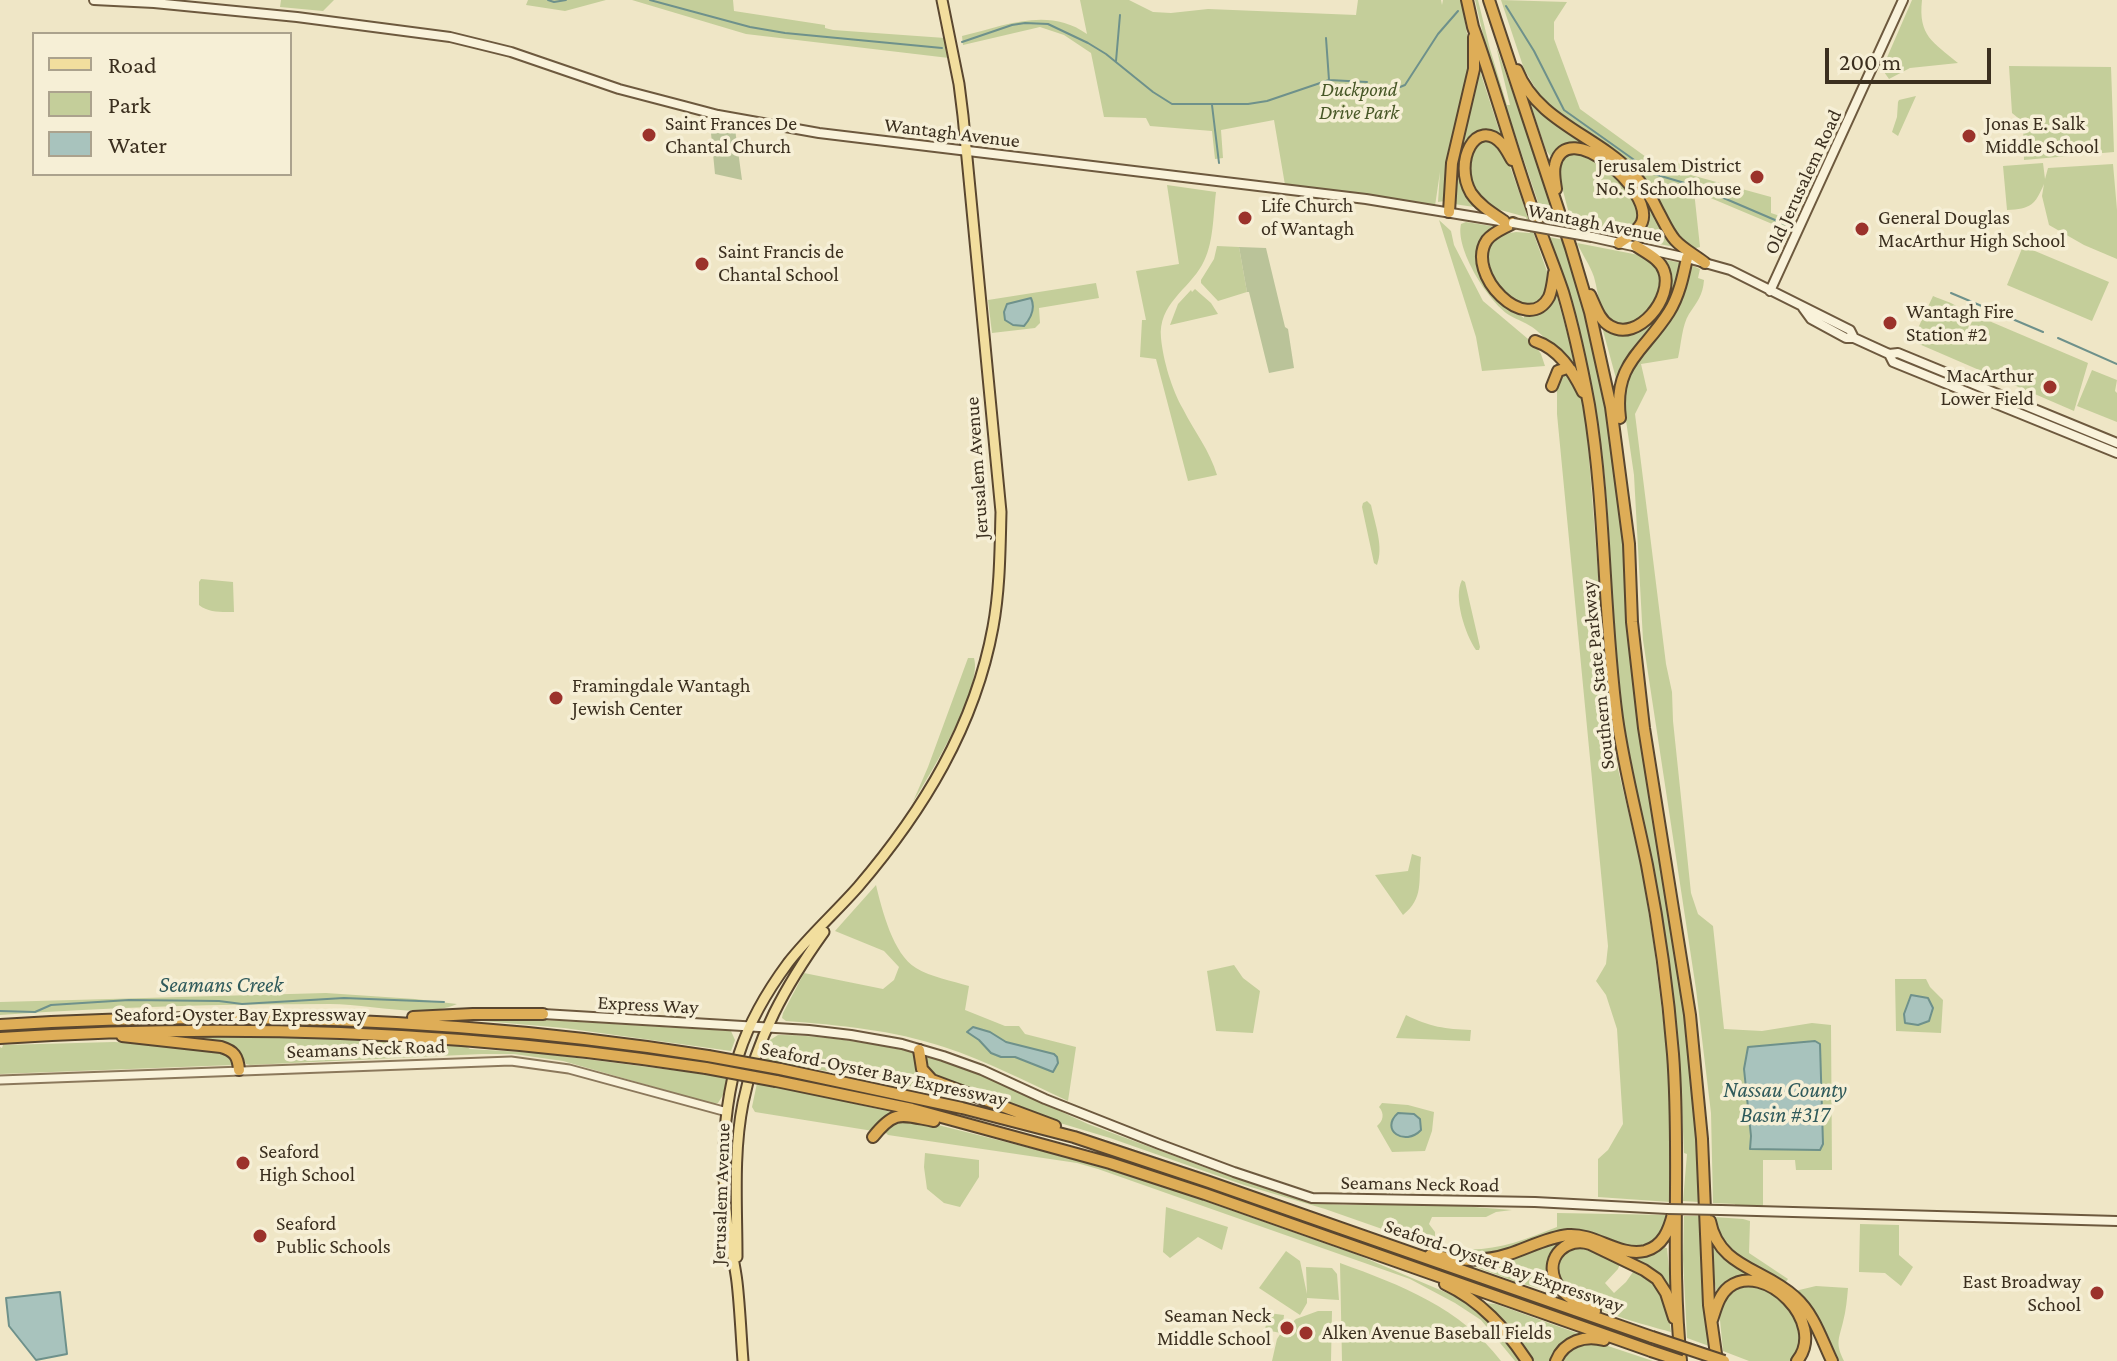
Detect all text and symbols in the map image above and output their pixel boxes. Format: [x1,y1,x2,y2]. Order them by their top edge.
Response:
legend [32,32,292,176]
scale bar [1829,32,1995,82]
text: 200 m [1839,48,1901,75]
text: Road [108,51,157,78]
park label: Duckpond Drive Park [1319,78,1399,125]
text: Park [108,91,151,118]
street label: Old Jerusalem Road [1759,106,1847,258]
place label: Saint Frances De Chantal Church [665,112,797,159]
place label: Jonas E. Salk Middle School [1985,112,2099,159]
street label: Wantagh Avenue [883,113,1021,153]
marker: Saint Frances De Chantal Church [640,126,658,144]
marker: Jonas E. Salk Middle School [1960,127,1978,145]
text: Water [108,131,167,158]
place label: Jerusalem District No. 5 Schoolhouse [1596,154,1741,201]
marker: Jerusalem District No. 5 Schoolhouse [1748,168,1766,186]
place label: Life Church of Wantagh [1261,194,1354,241]
street label: Wantagh Avenue [1526,198,1664,248]
place label: General Douglas MacArthur High School [1878,206,2065,253]
marker: Life Church of Wantagh [1236,209,1254,227]
marker: General Douglas MacArthur High School [1853,220,1871,238]
place label: Saint Francis de Chantal School [718,240,844,287]
marker: Saint Francis de Chantal School [693,255,711,273]
place label: Wantagh Fire Station #2 [1906,300,2014,347]
marker: Wantagh Fire Station #2 [1881,314,1899,332]
place label: MacArthur Lower Field [1940,364,2034,411]
marker: MacArthur Lower Field [2041,378,2059,396]
street label: Jerusalem Avenue [960,396,994,540]
street label: Southern State Parkway [1576,579,1620,771]
place label: Framingdale Wantagh Jewish Center [572,674,751,721]
marker: Framingdale Wantagh Jewish Center [547,689,565,707]
water label: Seamans Creek [159,972,283,998]
street label: Express Way [597,990,699,1020]
street label: Seaford-Oyster Bay Expressway [114,1003,366,1027]
street label: Seamans Neck Road [286,1034,446,1064]
street label: Seaford-Oyster Bay Expressway [758,1036,1010,1112]
water label: Nassau County Basin #317 [1723,1077,1847,1128]
street label: Jerusalem Avenue [707,1122,735,1266]
place label: Seaford High School [259,1140,355,1187]
marker: Seaford High School [234,1154,252,1172]
street label: Seamans Neck Road [1340,1171,1500,1197]
place label: Seaford Public Schools [276,1212,391,1259]
street label: Seaford-Oyster Bay Expressway [1381,1214,1627,1318]
marker: Seaford Public Schools [251,1227,269,1245]
place label: East Broadway School [1962,1270,2081,1317]
marker: East Broadway School [2088,1284,2106,1302]
place label: Seaman Neck Middle School [1157,1304,1271,1351]
marker: Seaman Neck Middle School [1278,1319,1296,1337]
place label: Alken Avenue Baseball Fields [1322,1321,1552,1345]
marker: Alken Avenue Baseball Fields [1297,1324,1315,1342]

